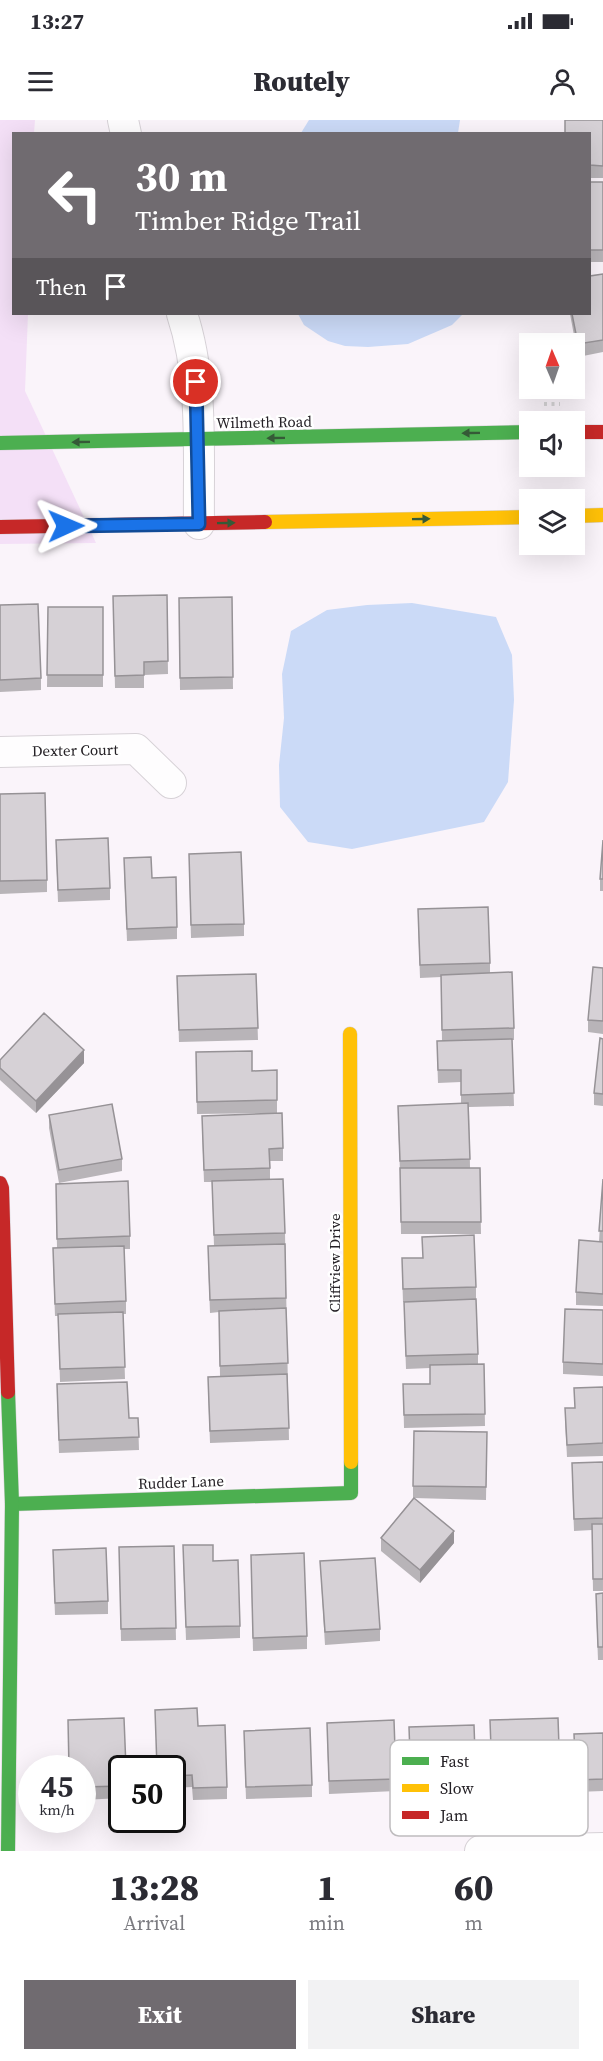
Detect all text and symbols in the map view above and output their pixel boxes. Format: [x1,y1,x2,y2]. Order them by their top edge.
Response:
text: 13:27 [30,6,84,36]
text: Routely [253,63,350,100]
icon: menu [24,65,57,98]
icon: person [546,65,579,98]
text: 30 m [135,147,228,205]
icon: left [36,156,114,234]
text: Timber Ridge Trail [135,202,361,239]
icon: arrive [99,270,132,303]
text: Then [36,272,87,302]
north arrow [519,333,585,399]
map controls [519,333,585,555]
pin [170,356,221,407]
icon: arrive [179,365,212,398]
street label: Wilmeth Road [216,411,312,433]
button: sound [519,411,585,477]
one-way arrow [462,429,481,438]
one-way arrow [267,433,286,443]
one-way arrow [72,437,91,447]
button: layers [519,489,585,555]
position arrow [34,494,98,558]
one-way arrow [412,514,431,524]
one-way arrow [217,518,236,528]
street label: Dexter Court [32,739,118,761]
street label: Cliffview Drive [324,1213,345,1313]
street label: Rudder Lane [138,1470,225,1494]
legend [390,1740,588,1836]
text: Fast [440,1750,470,1772]
speed limit sign: 50 [108,1755,186,1833]
text: 45 [41,1766,73,1807]
text: Slow [440,1777,475,1799]
text: km/h [39,1799,75,1820]
text: Jam [439,1804,468,1826]
text: 13:28 [109,1863,199,1912]
text: 1 [317,1863,337,1912]
text: 60 [454,1863,494,1912]
text: Arrival [123,1909,185,1937]
text: min [309,1909,345,1937]
text: m [465,1909,483,1937]
button: Exit [24,1980,296,2049]
button: Share [308,1980,579,2049]

